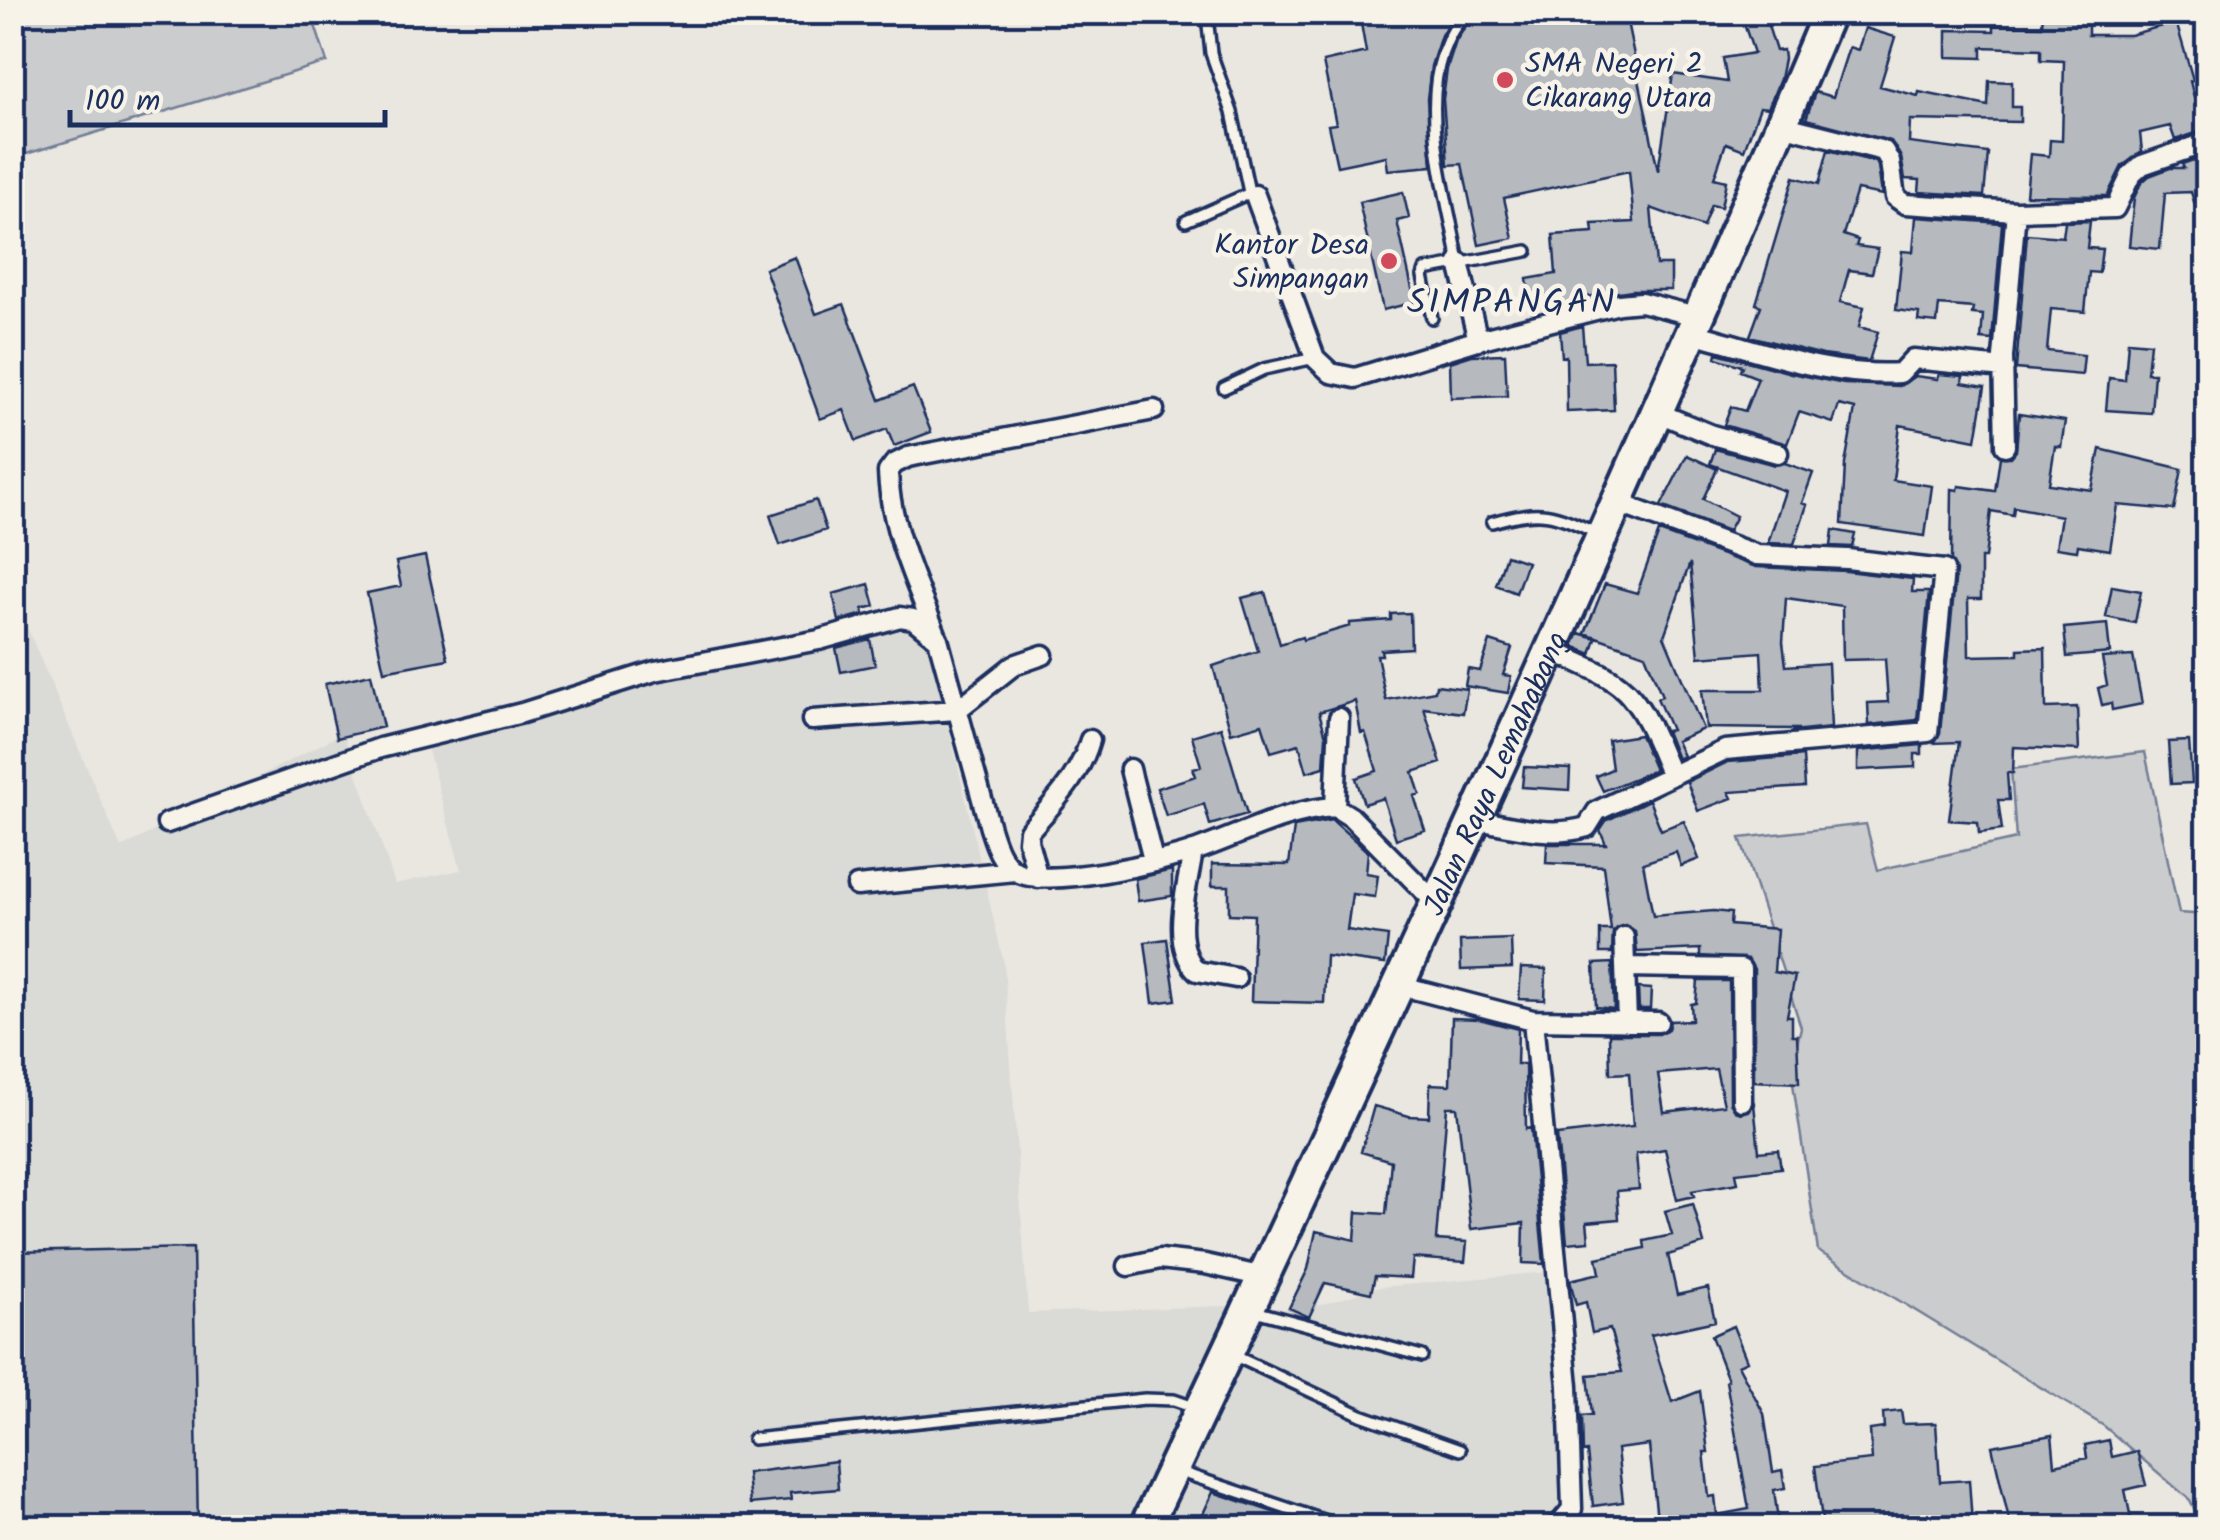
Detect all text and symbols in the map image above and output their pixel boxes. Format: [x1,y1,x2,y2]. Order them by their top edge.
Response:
place label: SMA Negeri 2 Cikarang Utara [1525,41,1712,123]
scale bar [70,65,385,127]
marker: SMA Negeri 2 Cikarang Utara [1494,69,1516,91]
text: 100 m [85,78,160,126]
place label: Kantor Desa Simpangan [1214,222,1369,304]
marker: Kantor Desa Simpangan [1378,250,1400,272]
district label: SIMPANGAN [1407,276,1617,332]
street label: Jalan Raya Lemahabang [1412,624,1582,924]

